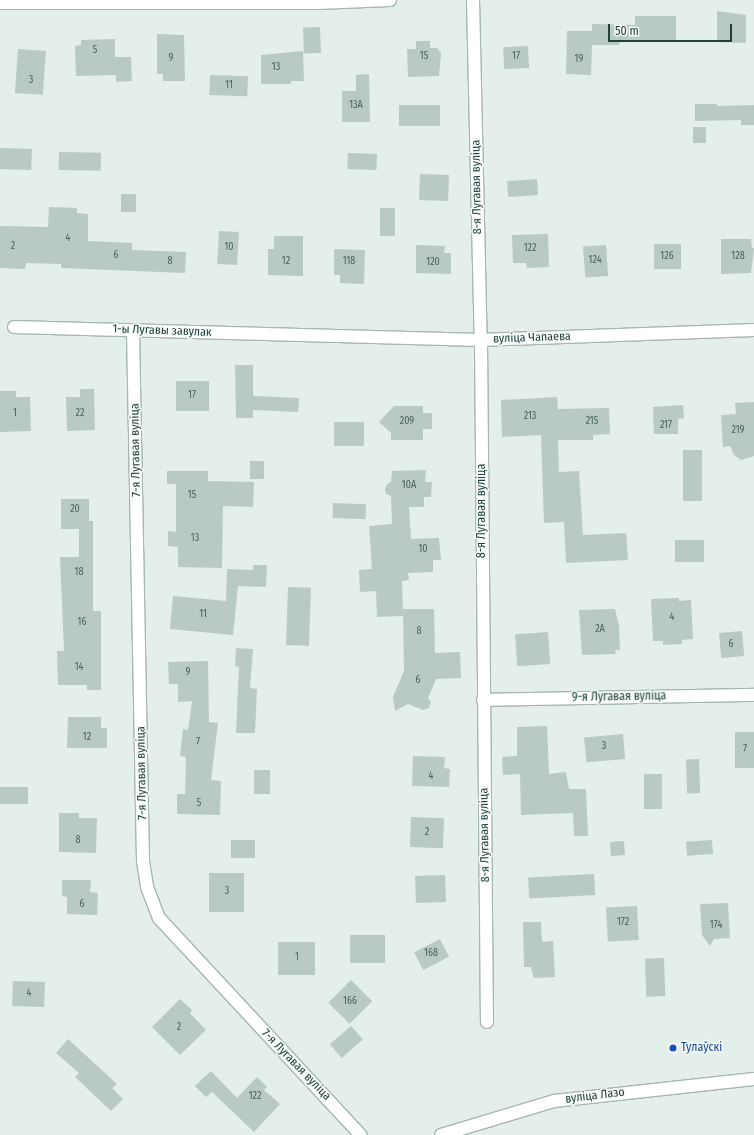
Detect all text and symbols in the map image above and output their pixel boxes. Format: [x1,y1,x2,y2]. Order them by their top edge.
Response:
scale bar [610,16,734,42]
text: 50 m [615,24,639,38]
house number: 5 [93,45,97,57]
house number: 15 [420,51,428,63]
house number: 17 [512,51,520,63]
house number: 9 [169,53,173,65]
house number: 19 [575,54,583,66]
house number: 13 [272,62,280,74]
house number: 3 [29,75,33,87]
house number: 11 [225,80,233,92]
house number: 13А [349,100,363,112]
street label: 8-я Лугавая вуліца [469,140,485,234]
house number: 4 [66,233,70,245]
house number: 2 [11,241,15,253]
house number: 10 [224,242,234,254]
house number: 122 [524,243,536,255]
house number: 6 [114,250,118,262]
house number: 126 [660,251,674,263]
house number: 128 [731,251,745,263]
house number: 124 [589,255,601,267]
house number: 8 [168,256,172,268]
house number: 12 [282,256,290,268]
house number: 118 [343,256,355,268]
house number: 120 [426,257,440,269]
street label: 1-ы Лугавы завулак [112,322,212,340]
street label: вуліца Чапаева [493,329,571,347]
house number: 17 [188,390,196,402]
street label: 7-я Лугавая вуліца [128,403,144,497]
house number: 1 [13,408,17,420]
house number: 22 [76,408,84,420]
house number: 213 [524,411,536,423]
house number: 209 [400,416,414,428]
house number: 215 [586,416,598,428]
house number: 217 [660,420,672,432]
house number: 219 [732,425,744,437]
street label: 8-я Лугавая вуліца [475,464,489,558]
house number: 10А [402,480,416,492]
house number: 15 [188,490,196,502]
house number: 20 [70,504,80,516]
house number: 13 [191,533,199,545]
house number: 10 [418,544,428,556]
house number: 18 [75,567,83,579]
house number: 11 [199,609,207,621]
house number: 4 [670,612,674,624]
house number: 16 [78,617,86,629]
house number: 2А [595,624,605,636]
house number: 8 [417,626,421,638]
house number: 6 [729,639,733,651]
house number: 14 [75,662,83,674]
house number: 9 [186,667,190,679]
house number: 6 [416,675,420,687]
street label: 9-я Лугавая вуліца [572,689,666,705]
street label: 7-я Лугавая вуліца [134,726,150,820]
house number: 12 [83,732,91,744]
house number: 7 [196,737,200,749]
house number: 3 [602,741,606,753]
house number: 7 [743,744,747,756]
house number: 4 [429,771,433,783]
street label: 8-я Лугавая вуліца [477,788,493,882]
house number: 5 [197,798,201,810]
house number: 2 [425,827,429,839]
house number: 8 [76,835,80,847]
house number: 3 [225,886,229,898]
house number: 6 [80,899,84,911]
house number: 172 [617,917,629,929]
house number: 174 [710,920,722,932]
house number: 168 [424,948,438,960]
house number: 1 [295,952,299,964]
house number: 4 [27,988,31,1000]
house number: 166 [343,996,357,1008]
house number: 2 [177,1022,181,1034]
street label: 7-я Лугавая вуліца [258,1026,334,1104]
place label: Тулаўскі [681,1041,722,1055]
marker: Тулаўскі [668,1043,678,1053]
street label: вуліца Лазо [564,1085,626,1107]
house number: 122 [249,1091,261,1103]

